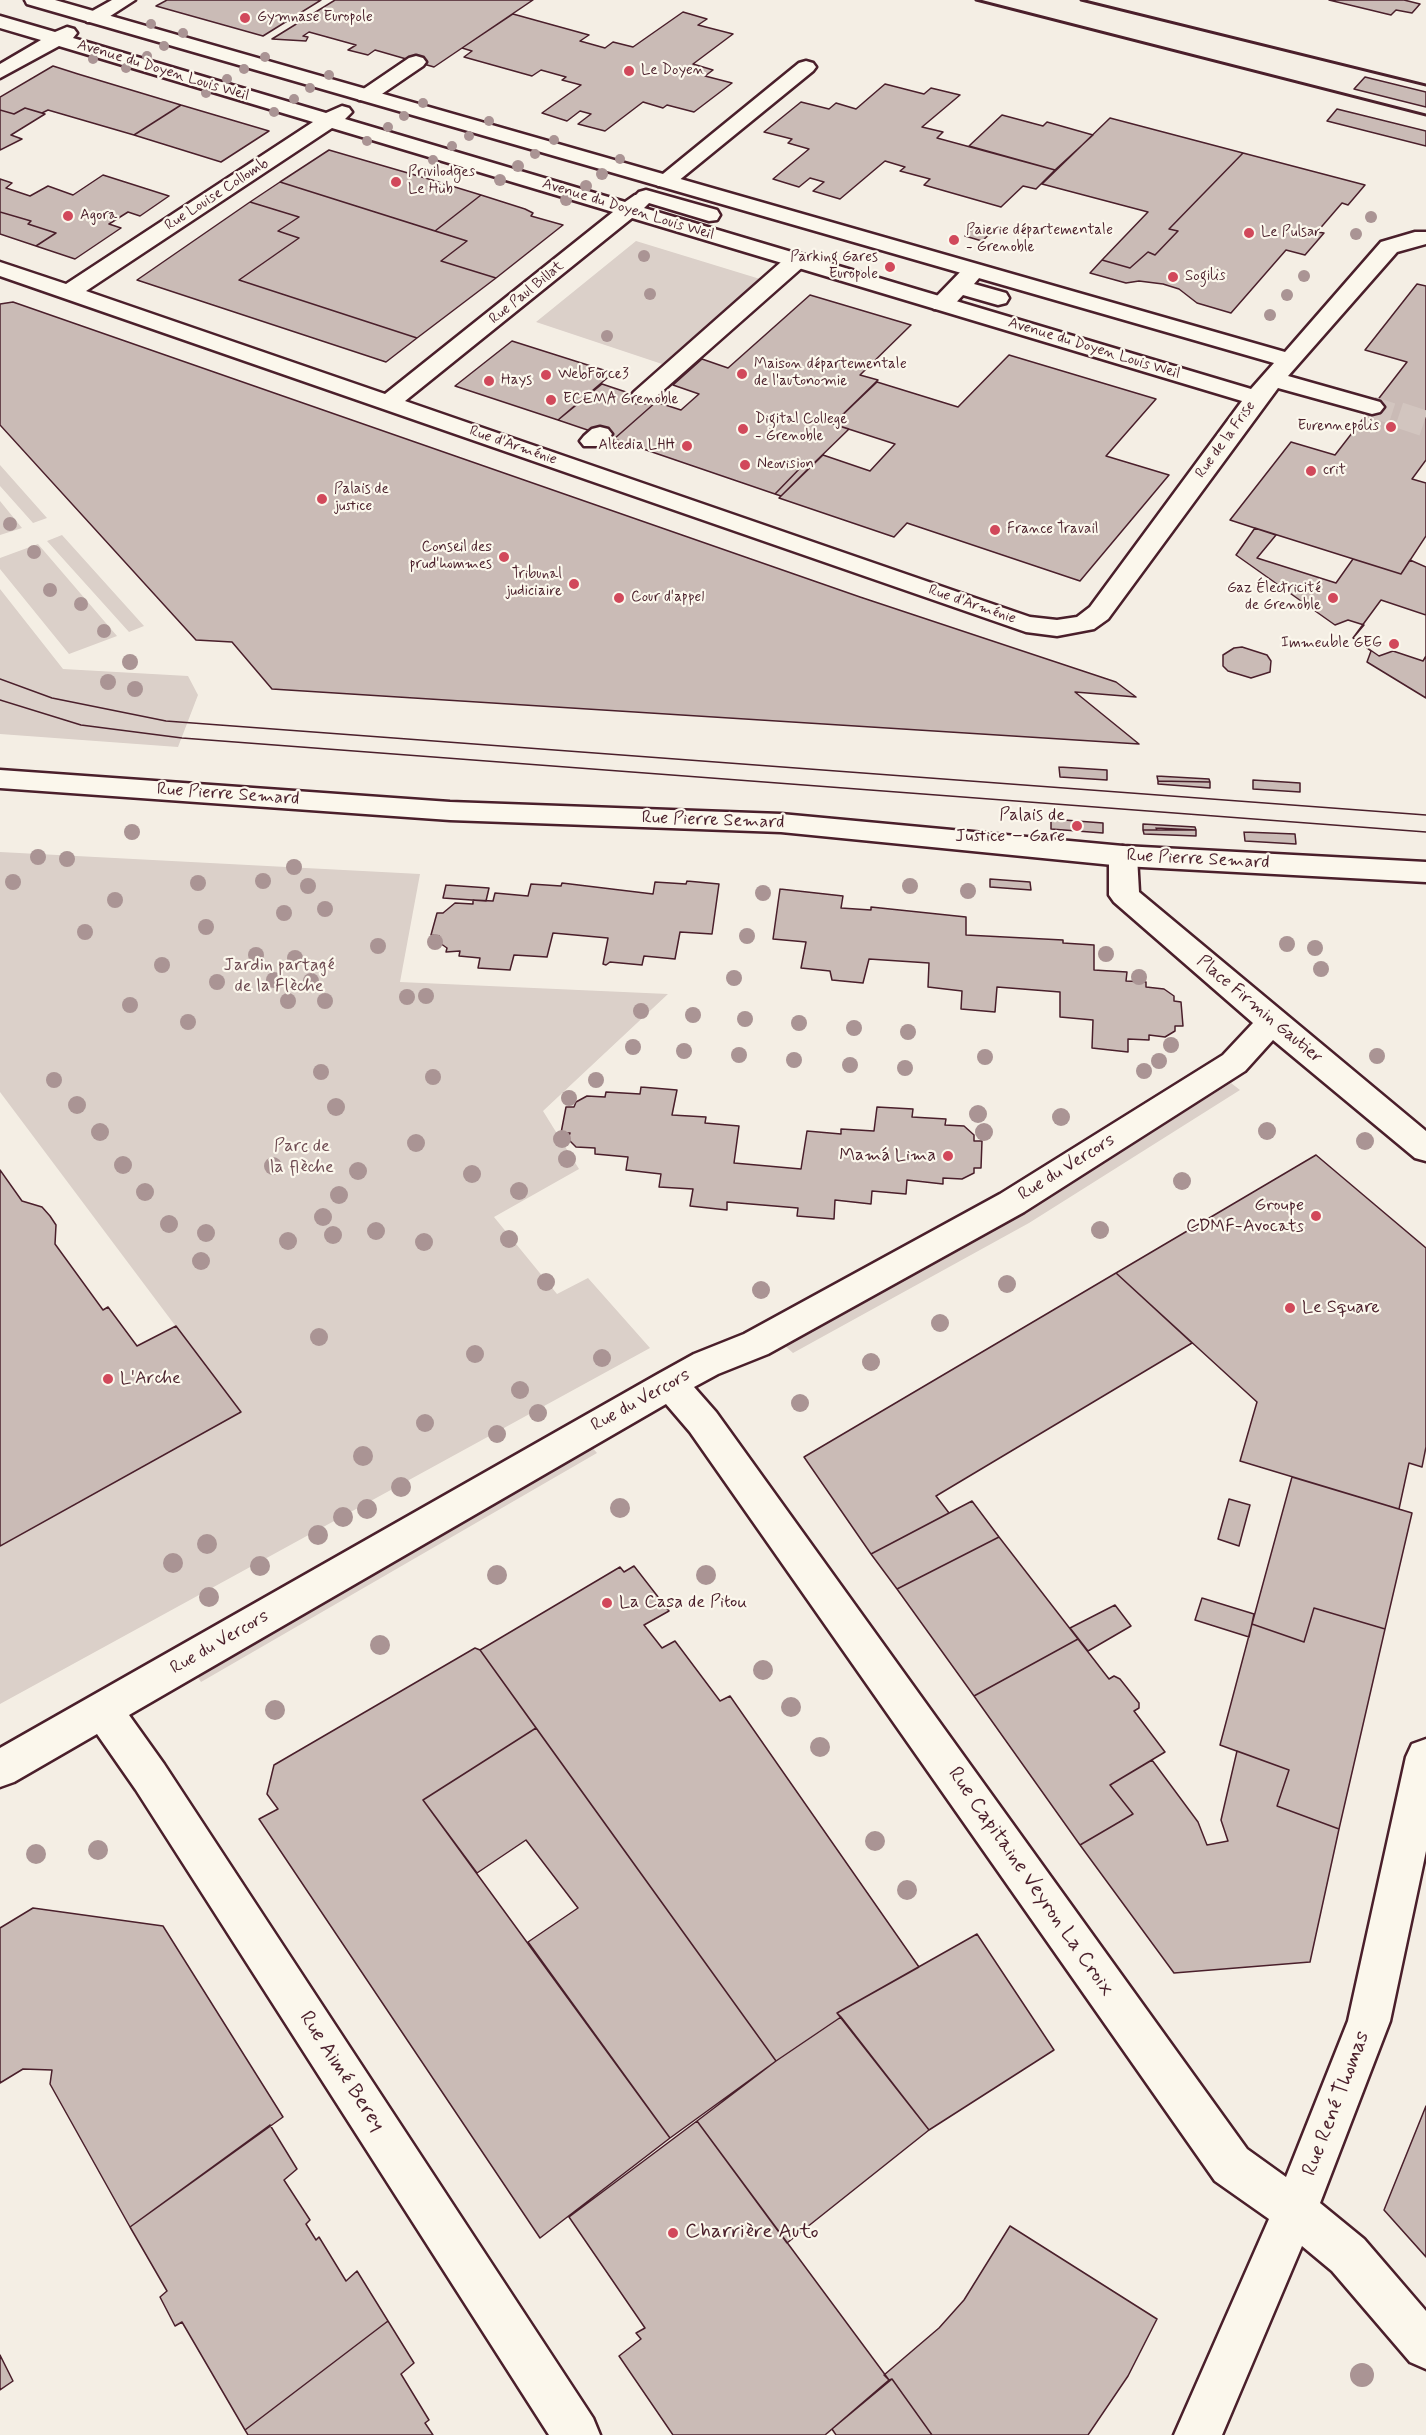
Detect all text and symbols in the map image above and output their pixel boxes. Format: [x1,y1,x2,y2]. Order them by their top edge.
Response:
place label: Gymnase Europole [257,9,373,27]
marker: Gymnase Europole [238,11,252,25]
street label: Avenue du Doyen Louis Weil [75,36,251,106]
place label: Le Doyen [641,62,705,80]
marker: Le Doyen [622,64,636,78]
street label: Rue Louise Collomb [162,155,272,235]
place label: Privilodges Le Hüb [408,164,475,199]
marker: Privilodges Le Hüb [389,175,403,189]
street label: Avenue du Doyen Louis Weil [540,175,716,245]
place label: Agora [80,207,117,225]
marker: Agora [61,209,75,223]
place label: Paierie départementale - Grenoble [966,222,1113,257]
place label: Le Pulsar [1261,224,1321,242]
marker: Le Pulsar [1242,226,1256,240]
marker: Paierie départementale - Grenoble [947,233,961,247]
place label: Parking Gares Europole [790,249,878,284]
street label: Rue Paul Billat [486,258,568,328]
marker: Parking Gares Europole [883,260,897,274]
place label: Sogilis [1185,268,1226,286]
marker: Sogilis [1166,270,1180,284]
street label: Avenue du Doyen Louis Weil [1006,314,1182,384]
place label: Maison départementale de l'autonomie [754,356,907,391]
place label: WebForce3 [558,366,629,384]
marker: Maison départementale de l'autonomie [735,367,749,381]
marker: WebForce3 [539,368,553,382]
place label: Hays [501,372,532,390]
marker: Hays [482,374,496,388]
place label: ECEMA Grenoble [563,391,679,409]
marker: ECEMA Grenoble [544,393,558,407]
street label: Rue de la Frise [1192,398,1260,482]
place label: Digital College - Grenoble [755,411,847,446]
place label: Eurennepolis [1297,418,1379,436]
marker: Eurennepolis [1384,420,1398,434]
marker: Digital College - Grenoble [736,422,750,436]
street label: Rue d'Arménie [467,423,559,469]
place label: Altedia LHH [598,437,675,455]
marker: Altedia LHH [680,439,694,453]
place label: Neovision [757,456,814,474]
marker: Neovision [738,458,752,472]
place label: crit [1323,462,1346,480]
marker: crit [1304,464,1318,478]
place label: Palais de justice [334,481,389,516]
marker: Palais de justice [315,492,329,506]
place label: France Travail [1007,521,1099,539]
marker: France Travail [988,523,1002,537]
place label: Conseil des prud'hommes [409,539,492,574]
marker: Conseil des prud'hommes [497,550,511,564]
place label: Tribunal judiciaire [505,566,562,601]
marker: Tribunal judiciaire [567,577,581,591]
place label: Gaz Électricité de Grenoble [1227,580,1321,615]
street label: Rue d'Arménie [926,582,1018,628]
place label: Cour d'appel [631,589,704,607]
marker: Cour d'appel [612,591,626,605]
marker: Gaz Électricité de Grenoble [1326,591,1340,605]
place label: Immeuble GEG [1281,635,1382,653]
marker: Immeuble GEG [1387,637,1401,651]
street label: Rue Pierre Semard [156,779,300,811]
place label: Palais de Justice – Gare [955,805,1065,848]
street label: Rue Pierre Semard [641,808,785,834]
marker: Palais de Justice – Gare [1070,819,1084,833]
street label: Rue Pierre Semard [1126,845,1270,875]
street label: Place Firmin Gautier [1192,951,1326,1069]
park label: Jardin partagé de la Flèche [223,955,335,998]
street label: Rue du Vercors [1015,1130,1119,1206]
park label: Parc de la flèche [270,1136,334,1178]
place label: Mamá Lima [839,1145,936,1167]
marker: Mamá Lima [941,1149,955,1163]
place label: Groupe CDMF-Avocats [1186,1195,1304,1238]
marker: Groupe CDMF-Avocats [1309,1209,1323,1223]
place label: Le Square [1302,1297,1380,1319]
marker: Le Square [1283,1301,1297,1315]
street label: Rue du Vercors [588,1365,694,1437]
place label: L'Arche [120,1368,181,1390]
marker: L'Arche [101,1372,115,1386]
place label: La Casa de Pitou [619,1592,747,1614]
marker: La Casa de Pitou [600,1596,614,1610]
street label: Rue du Vercors [167,1606,273,1680]
street label: Rue Capitaine Veyron La Croix [941,1763,1119,2001]
street label: Rue Aimé Berey [293,2007,389,2137]
street label: Rue René Thomas [1298,2028,1376,2180]
place label: Charrière Auto [685,2220,819,2246]
marker: Charrière Auto [666,2226,680,2240]

